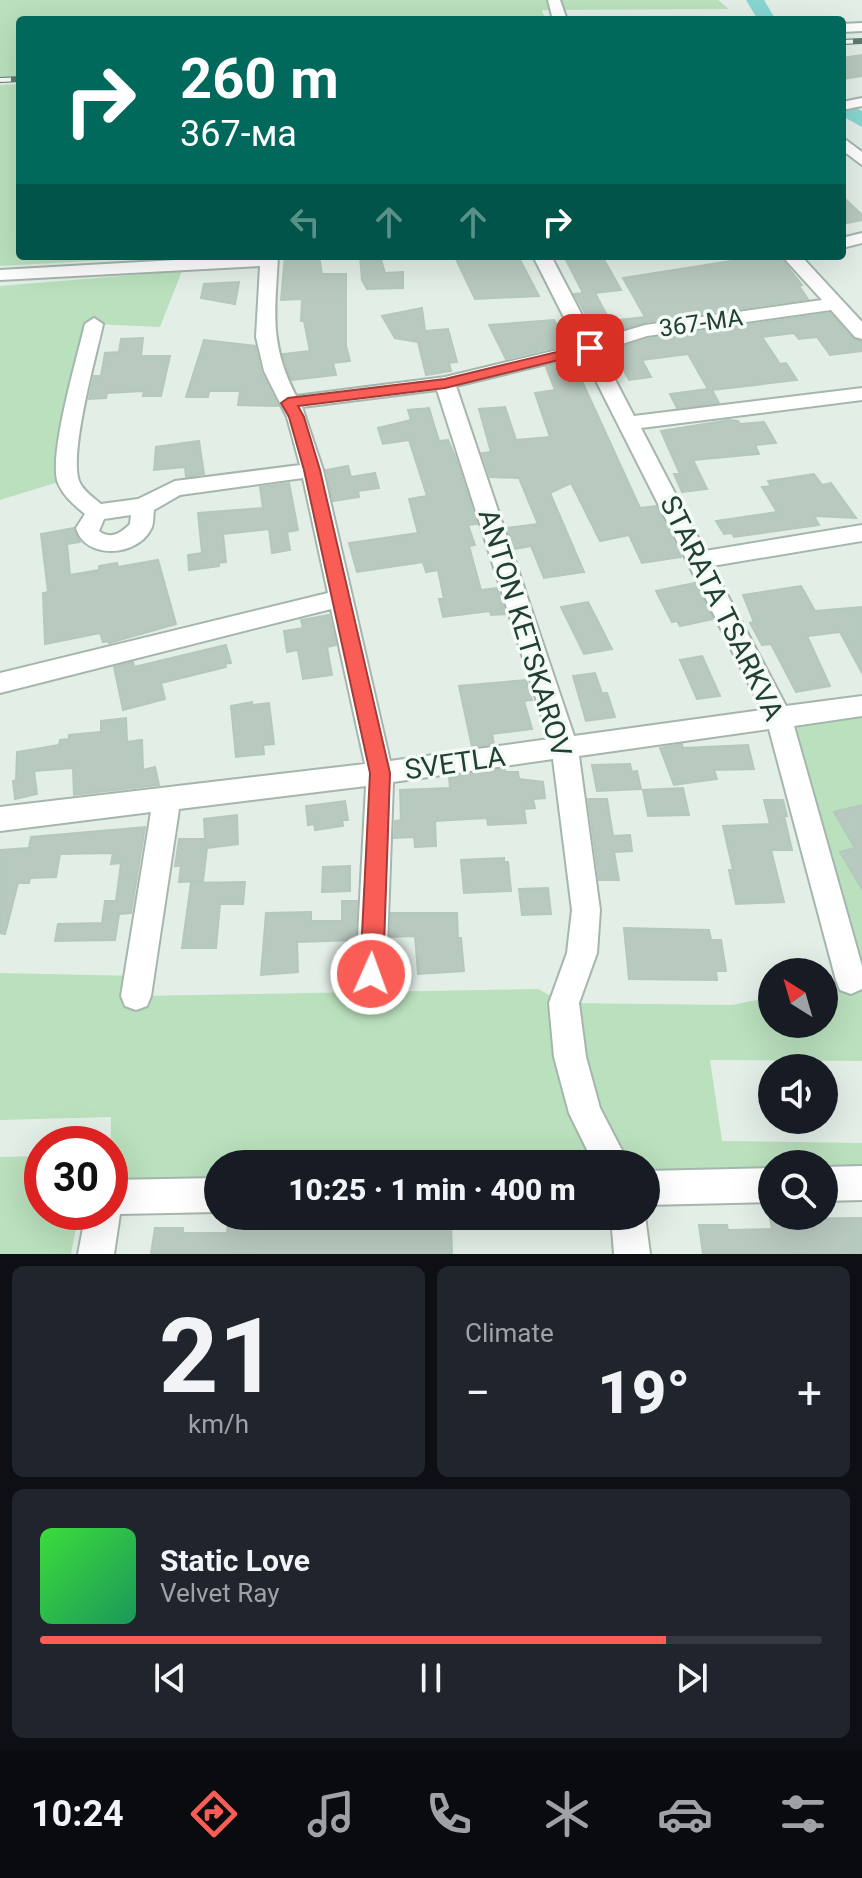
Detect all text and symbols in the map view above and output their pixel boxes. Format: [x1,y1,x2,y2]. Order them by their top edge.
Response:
text: 260 m [180,46,339,112]
icon: right [48,48,152,152]
text: 367-ма [180,113,297,155]
icon: left [283,200,327,244]
icon: ahead [367,200,411,244]
icon: ahead [451,200,495,244]
icon: right [535,200,579,244]
street label: 367-МА [657,303,745,343]
pin [556,314,624,382]
icon: arrive [568,326,612,370]
street label: STARATA TSARKVA [653,490,791,726]
street label: ANTON KETSKAROV [472,505,578,761]
street label: SVETLA [403,740,507,786]
position arrow [329,932,413,1016]
north arrow [758,958,838,1038]
map controls [758,958,838,1230]
button: sound [758,1054,838,1134]
speed limit sign: 30 [24,1126,128,1230]
button: search [758,1150,838,1230]
text: 10:25 · 1 min · 400 m [288,1172,576,1207]
text: 21 [159,1296,278,1417]
text: Climate [465,1318,554,1348]
text: 19° [597,1357,690,1428]
text: − [465,1367,490,1419]
text: + [797,1367,822,1419]
text: km/h [188,1409,249,1439]
text: Static Love [160,1543,310,1578]
text: Velvet Ray [160,1578,280,1608]
icon: previous [148,1656,192,1700]
icon: pause [409,1656,453,1700]
icon: next [670,1656,714,1700]
icon: directions [186,1786,242,1842]
icon: music [303,1786,359,1842]
icon: phone [421,1786,477,1842]
icon: climate [539,1786,595,1842]
icon: car [657,1786,713,1842]
icon: filters [775,1786,831,1842]
text: 10:24 [31,1793,124,1835]

